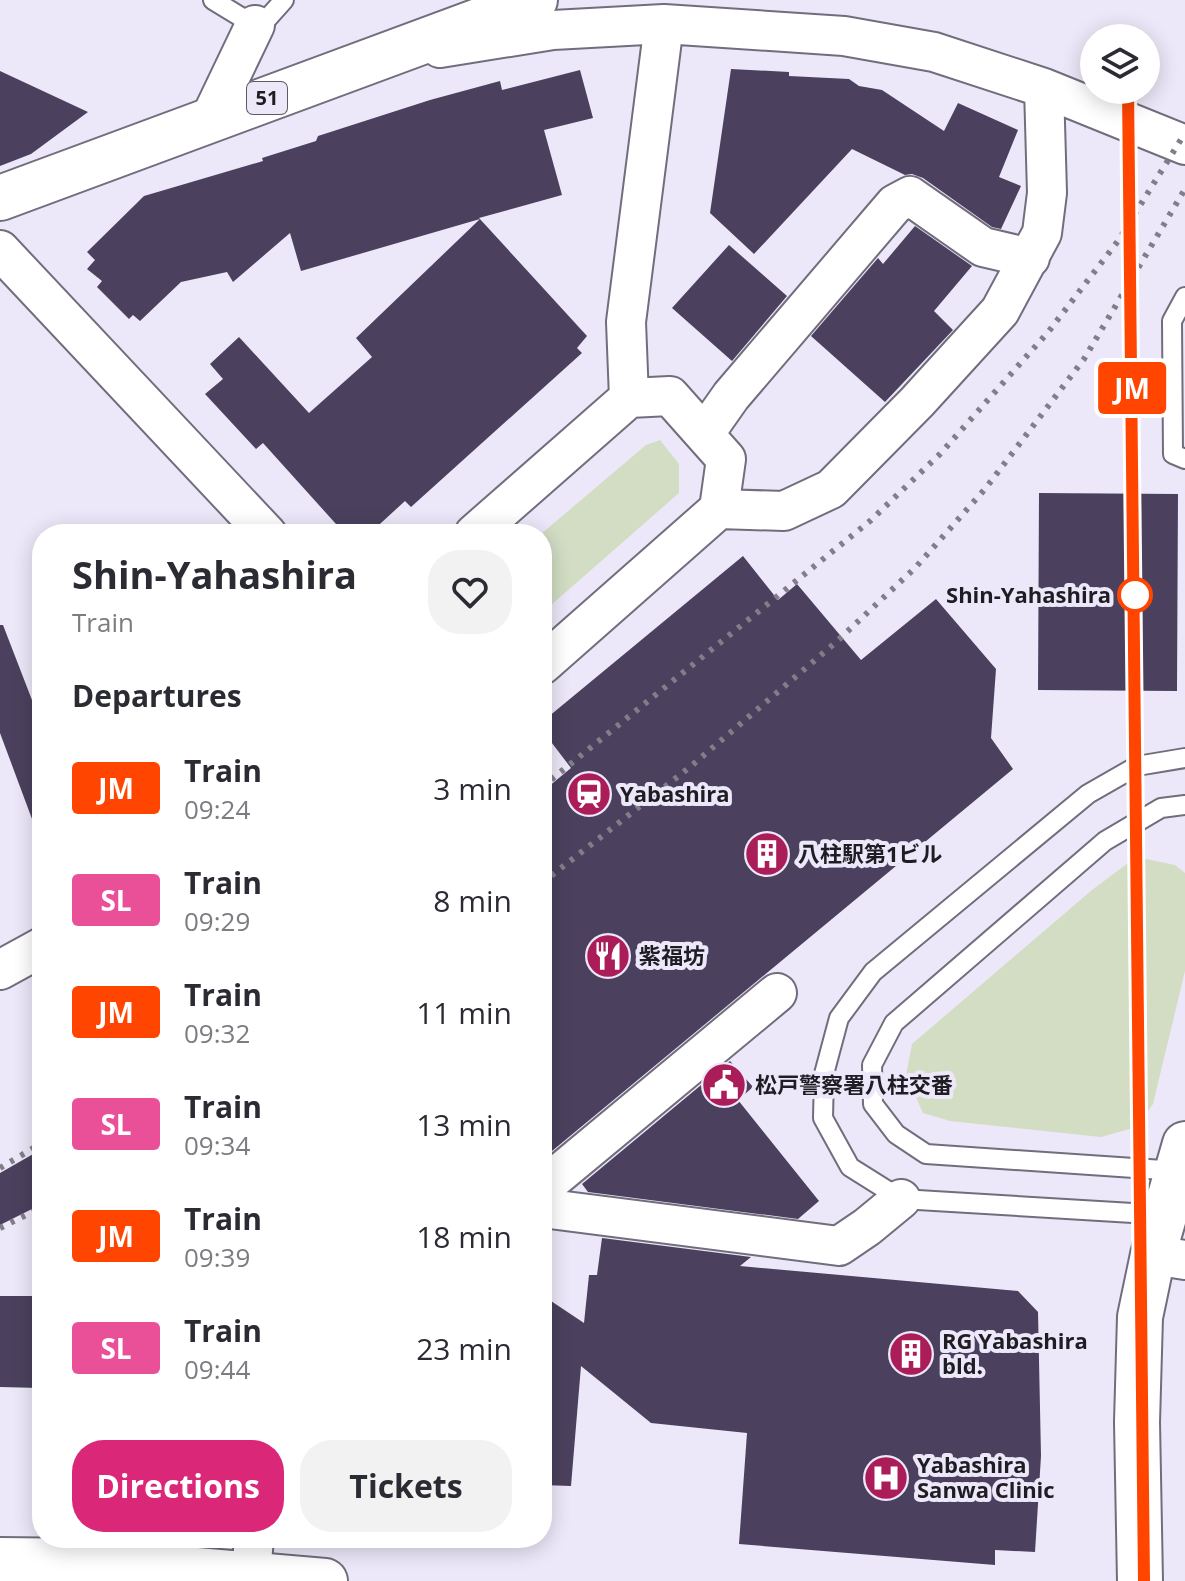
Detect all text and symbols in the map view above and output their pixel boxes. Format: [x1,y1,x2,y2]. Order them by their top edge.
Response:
map controls [1080,24,1160,104]
button: layers [1080,24,1160,104]
road number: 51 [247,82,287,114]
line badge: JM [1096,362,1168,414]
text: JM [1114,369,1150,407]
text: Shin-Yahashira [72,548,357,600]
button: heart [428,550,512,634]
marker: Shin-Yahashira [1118,578,1152,612]
place label: Shin-Yahashira [946,579,1111,609]
text: Train [72,604,134,640]
text: Departures [72,675,242,716]
text: Train [184,750,262,791]
text: 3 min [433,768,512,809]
text: JM [98,769,134,807]
station icon: Yabashira [565,770,613,818]
place label: Yabashira [620,778,730,808]
text: 09:24 [184,791,250,827]
building icon: 八柱駅第1ビル [743,830,791,878]
place label: 八柱駅第1ビル [798,838,943,868]
text: Train [184,862,262,903]
text: 8 min [433,880,512,921]
text: SL [100,881,132,919]
text: 09:29 [184,903,250,939]
restaurant icon: 紫福坊 [584,932,632,980]
place label: 紫福坊 [639,940,705,970]
text: Train [184,974,262,1015]
text: 11 min [416,992,512,1033]
text: JM [98,993,134,1031]
text: 09:32 [184,1015,250,1051]
public building icon: 松戸警察署八柱交番 [700,1061,748,1109]
place label: 松戸警察署八柱交番 [755,1069,953,1099]
text: Train [184,1086,262,1127]
text: 13 min [416,1104,512,1145]
text: SL [100,1105,132,1143]
text: 09:34 [184,1127,250,1163]
text: Train [184,1198,262,1239]
text: 18 min [416,1216,512,1257]
text: JM [98,1217,134,1255]
text: 09:39 [184,1239,250,1275]
text: Train [184,1310,262,1351]
place label: RG Yabashira bld. [942,1325,1088,1380]
text: 23 min [416,1328,512,1369]
text: SL [100,1329,132,1367]
building icon: RG Yabashira bld. [887,1330,935,1378]
text: 09:44 [184,1351,250,1387]
button: Directions [72,1440,284,1532]
button: Tickets [300,1440,512,1532]
place label: Yabashira Sanwa Clinic [917,1449,1055,1504]
hospital icon: Yabashira Sanwa Clinic [862,1454,910,1502]

